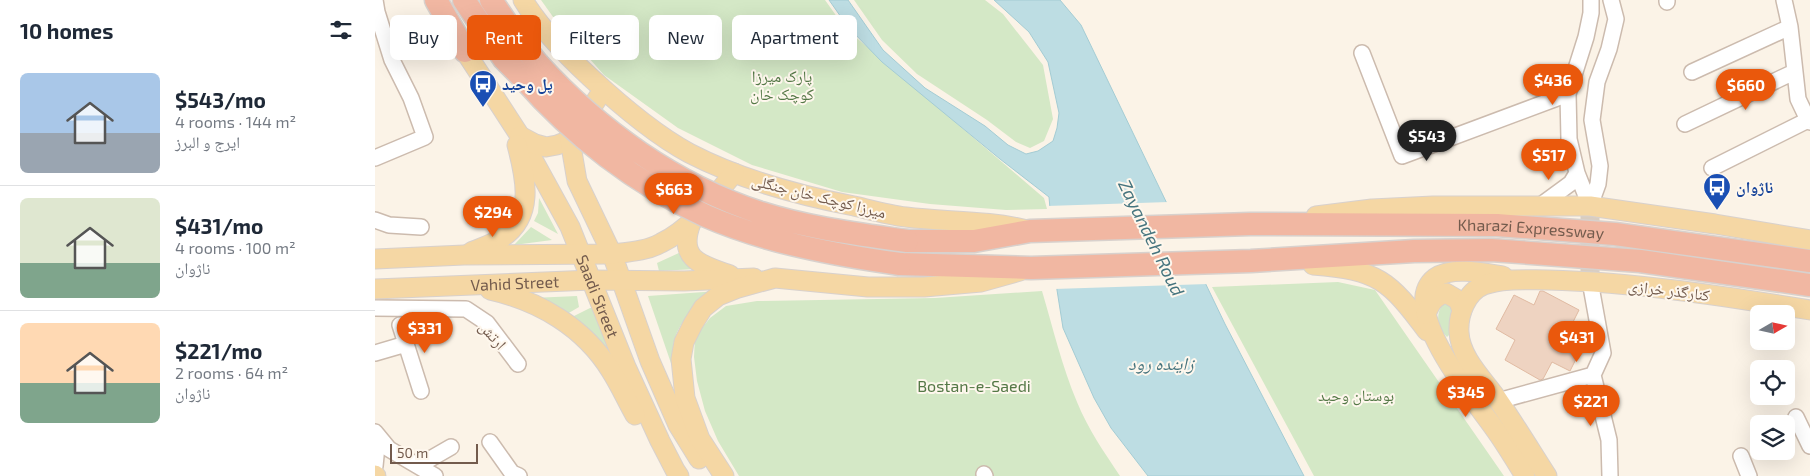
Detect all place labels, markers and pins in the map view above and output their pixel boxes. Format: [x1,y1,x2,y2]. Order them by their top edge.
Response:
pin: $436 [1523,64,1583,106]
pin: $660 [1716,68,1776,111]
bus stop icon: پل وحید [468,69,498,108]
place label: پل وحید [502,74,553,94]
pin: $543 [1397,120,1457,162]
pin: $517 [1519,138,1579,181]
pin: $663 [644,172,704,215]
bus stop icon: ناژوان [1702,172,1732,211]
place label: ناژوان [1736,177,1773,197]
pin: $294 [463,196,523,238]
pin: $331 [395,312,455,354]
pin: $431 [1547,320,1607,363]
pin: $345 [1436,376,1496,418]
pin: $221 [1561,384,1621,427]

